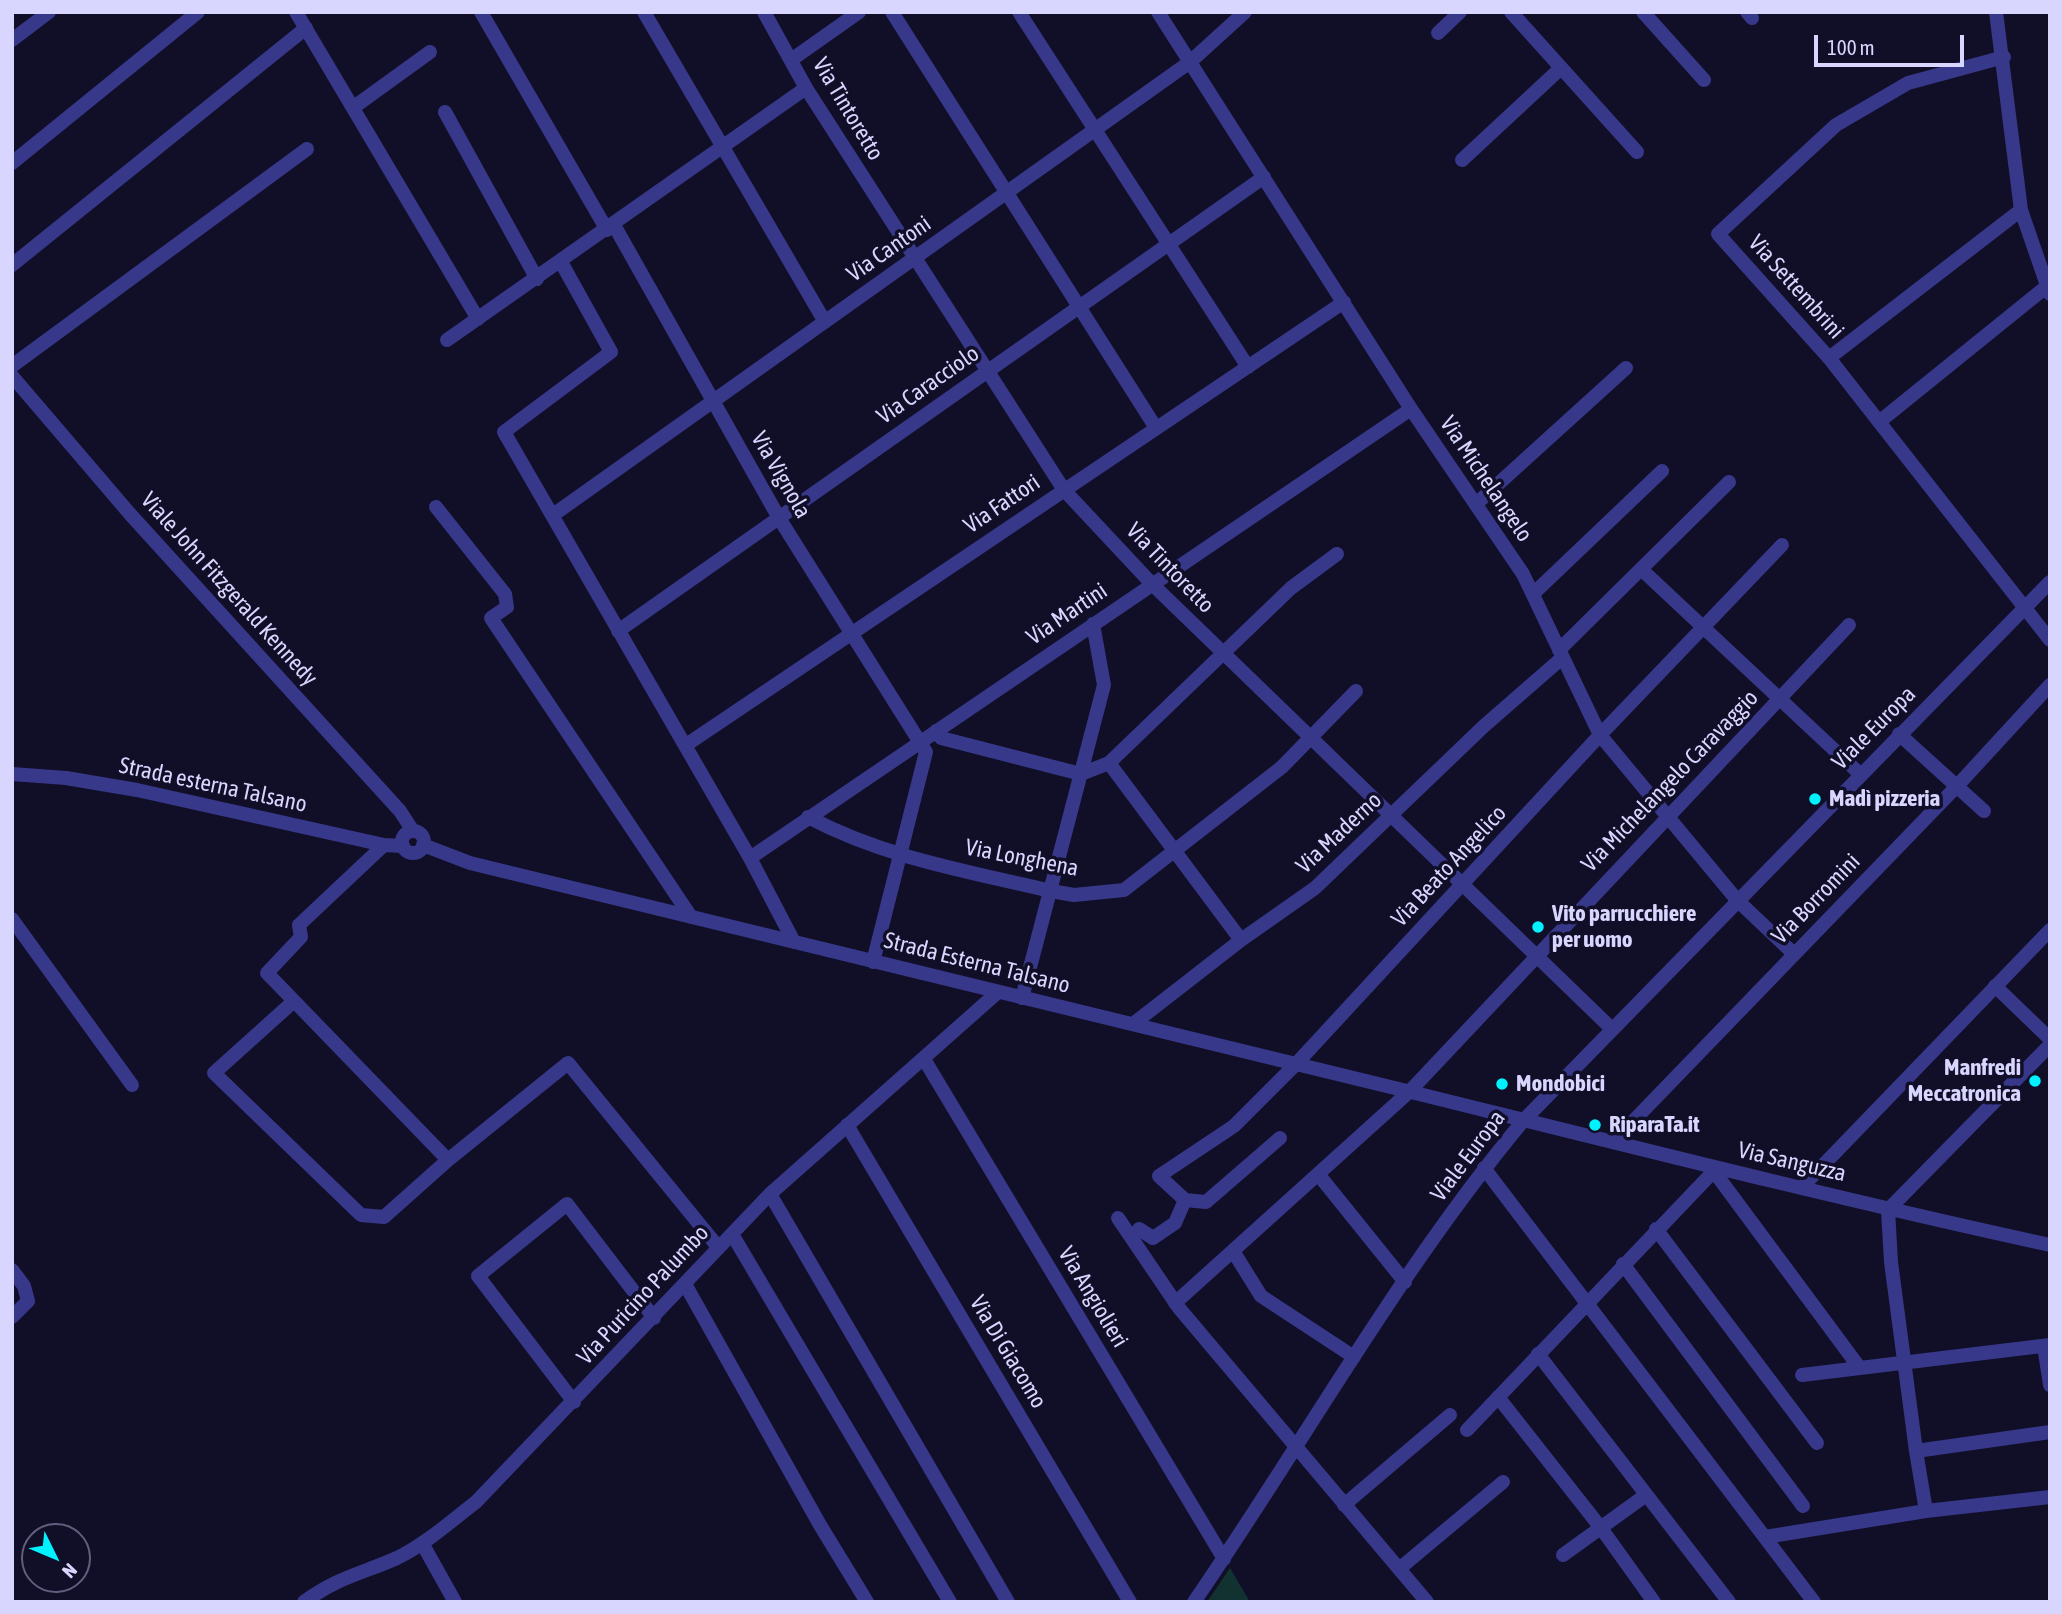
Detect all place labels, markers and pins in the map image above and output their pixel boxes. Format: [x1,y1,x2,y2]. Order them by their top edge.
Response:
place label: Madì pizzeria [1829,785,1940,813]
marker: Madì pizzeria [1807,791,1823,807]
place label: Vito parrucchiere per uomo [1552,900,1696,954]
marker: Vito parrucchiere per uomo [1530,919,1546,935]
place label: Manfredi Meccatronica [1908,1054,2021,1108]
place label: Mondobici [1516,1070,1605,1098]
marker: Manfredi Meccatronica [2027,1073,2043,1089]
marker: Mondobici [1494,1076,1510,1092]
place label: RiparaTa.it [1609,1111,1700,1139]
marker: RiparaTa.it [1587,1117,1603,1133]

